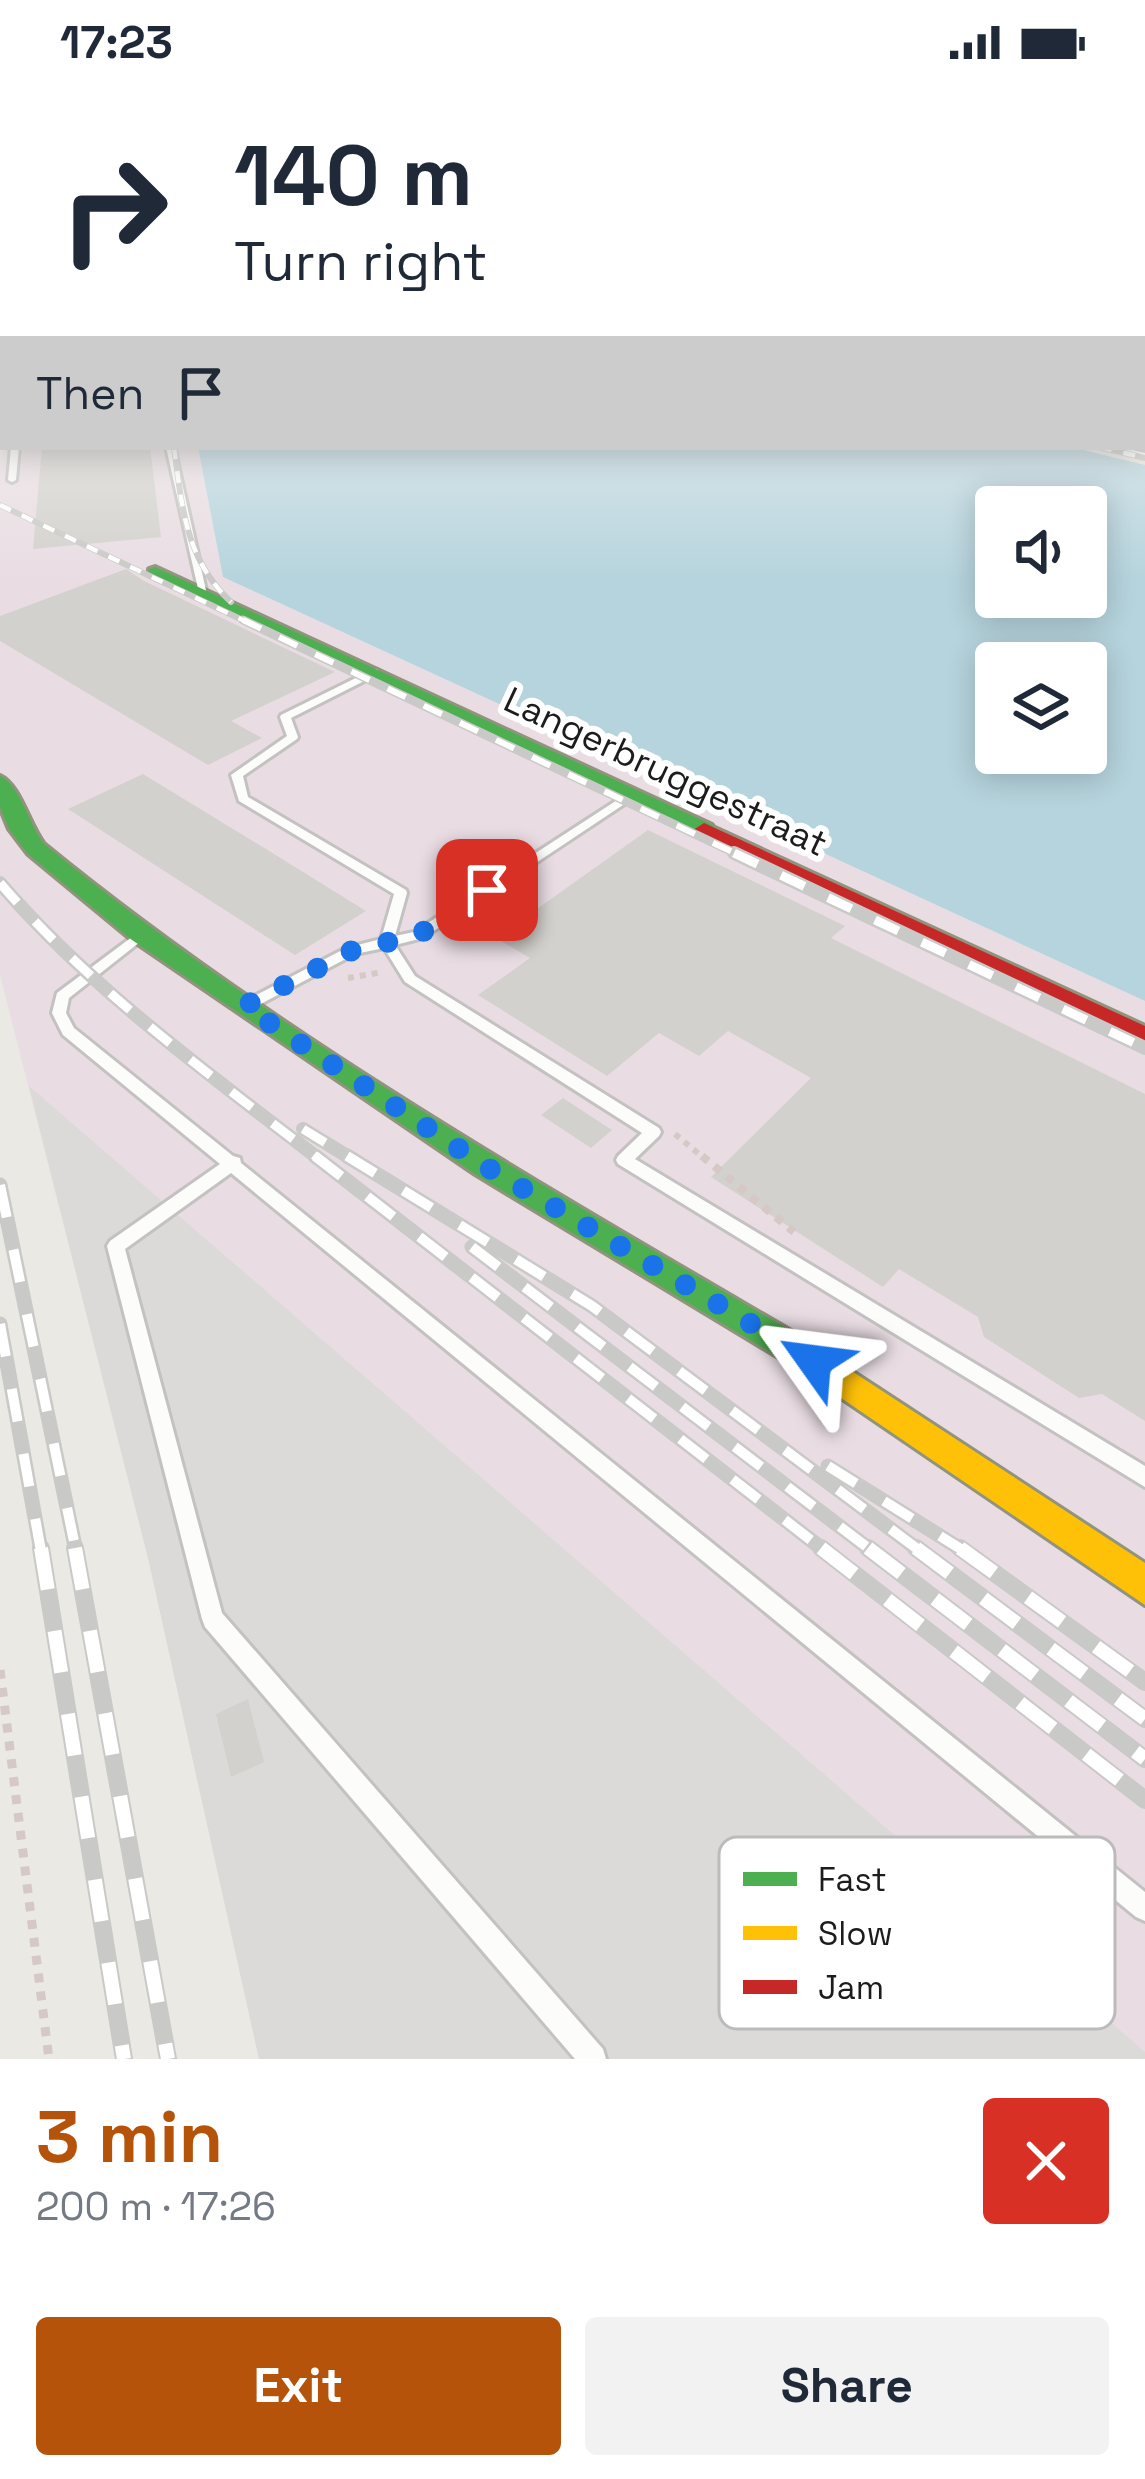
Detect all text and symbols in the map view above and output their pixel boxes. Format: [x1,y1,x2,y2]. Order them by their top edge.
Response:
text: 17:23 [60,14,173,71]
text: 140 m [234,122,473,230]
icon: right [36,132,192,288]
text: Turn right [234,227,487,296]
icon: arrive [168,360,234,426]
text: Then [36,365,144,422]
map controls [975,486,1107,774]
button: sound [975,486,1107,618]
button: layers [975,642,1107,774]
street label: Langerbruggestraat [497,677,835,867]
pin [436,839,538,941]
icon: arrive [454,857,520,923]
position arrow [751,1298,877,1424]
legend [719,1837,1115,2029]
text: Fast [818,1859,887,1901]
text: Slow [818,1913,893,1955]
text: Jam [818,1967,884,2009]
text: 3 min [36,2091,223,2183]
button: close [983,2098,1109,2224]
text: 200 m · 17:26 [36,2182,276,2231]
button: Exit [36,2317,561,2455]
button: Share [585,2317,1109,2455]

